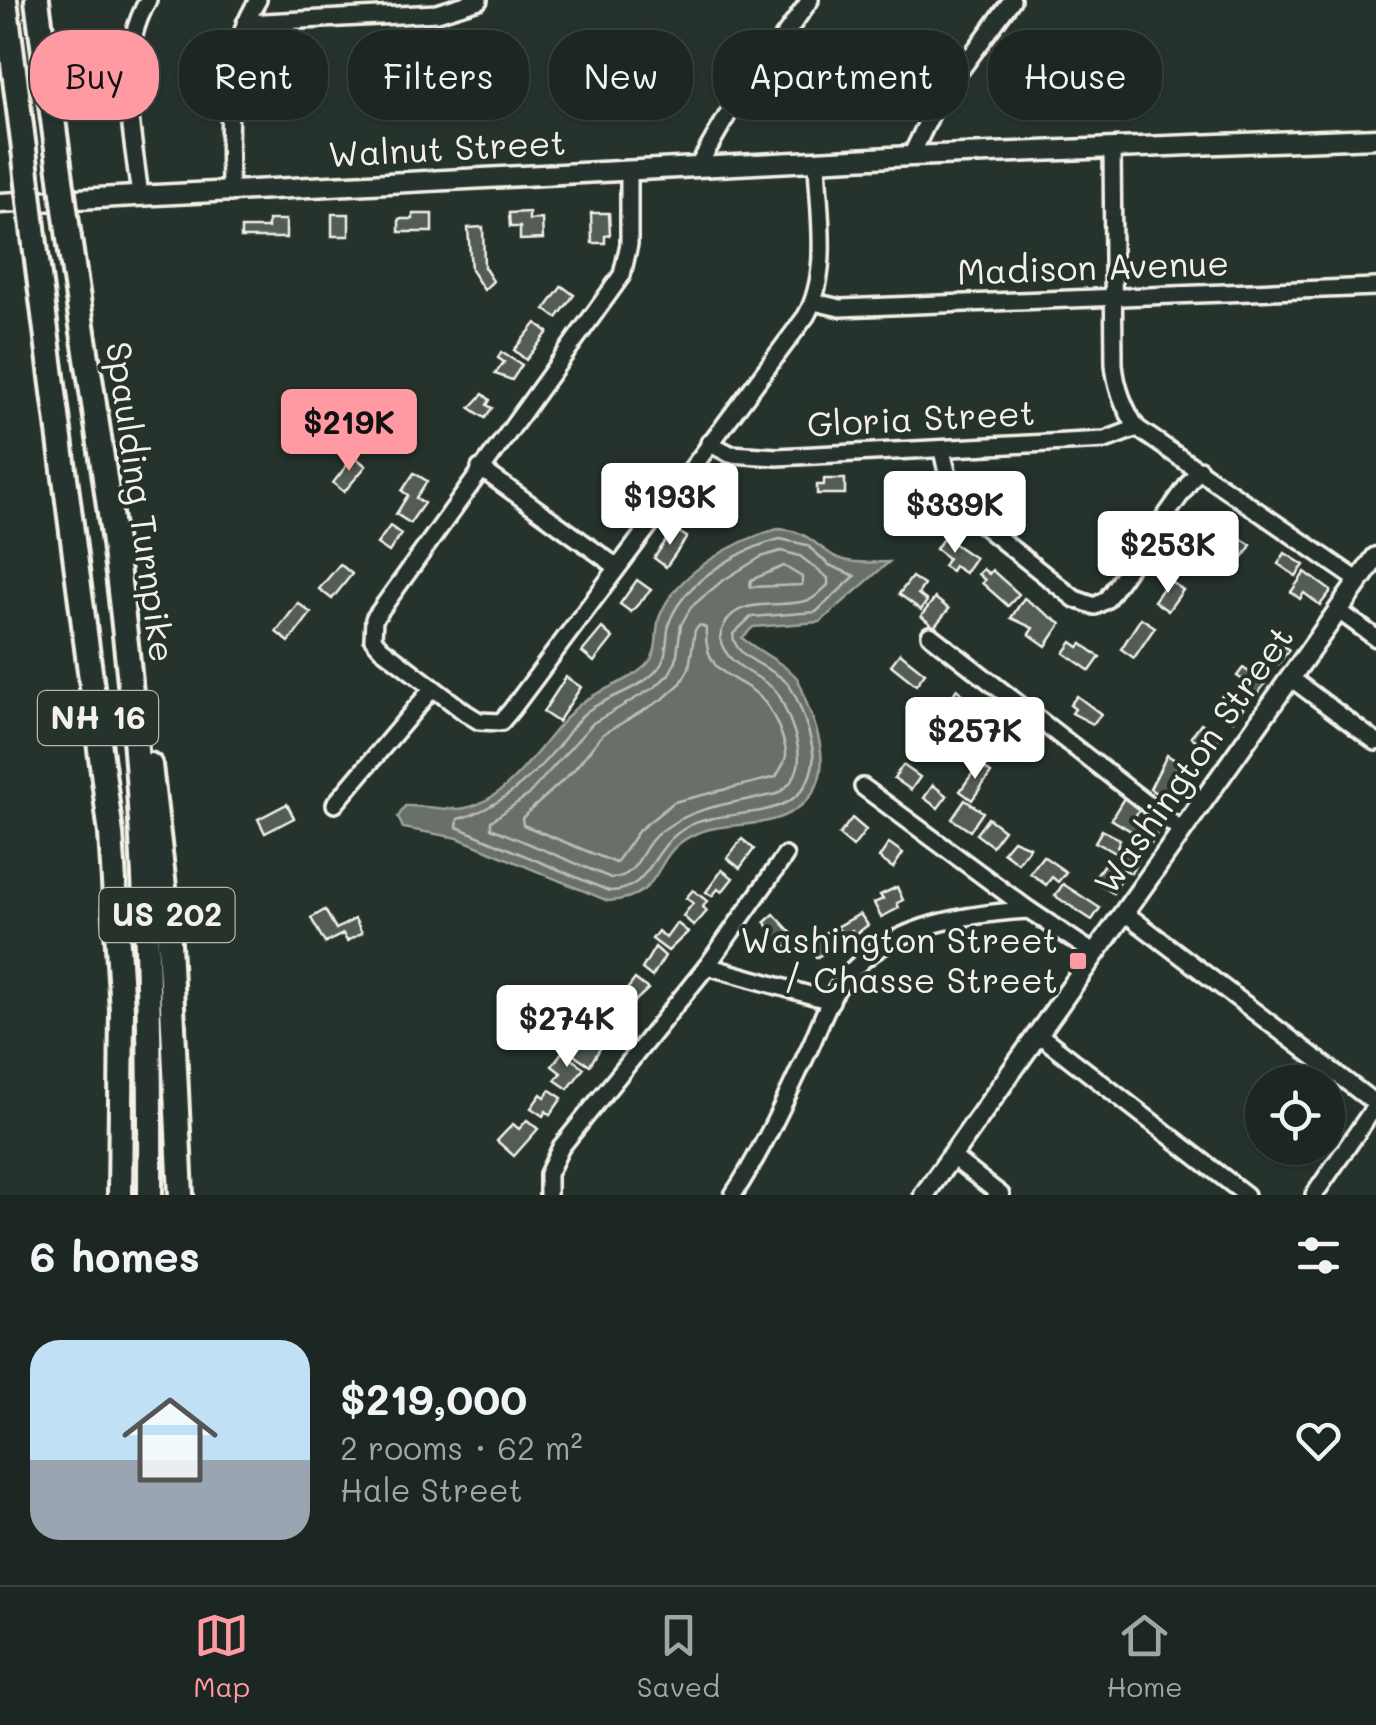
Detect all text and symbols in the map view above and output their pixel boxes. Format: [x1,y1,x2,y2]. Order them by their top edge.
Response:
chip: Buy [30,30,159,120]
chip: Rent [179,30,328,120]
chip: Filters [348,30,529,120]
chip: New [549,30,693,120]
chip: Apartment [713,30,968,120]
chip: House [988,30,1162,120]
street label: Walnut Street [327,118,567,176]
street label: Madison Avenue [956,238,1230,294]
street label: Spaulding Turnpike [97,339,187,665]
street label: Gloria Street [806,388,1036,446]
pin: $219K [279,389,419,474]
text: $219K [303,400,395,442]
pin: $193K [600,463,740,548]
pin: $339K [885,471,1025,556]
text: $193K [623,474,717,516]
text: $339K [906,482,1004,524]
pin: $253K [1098,511,1238,596]
text: $253K [1120,522,1216,564]
street label: Washington Street [1082,615,1302,902]
road number: NH 16 [38,691,158,745]
pin: $257K [905,697,1045,782]
text: $257K [927,708,1023,750]
road number: US 202 [100,888,234,942]
place label: Washington Street / Chasse Street [740,916,1058,1002]
marker: Washington Street / Chasse Street [1067,950,1089,972]
pin: $274K [497,985,637,1070]
text: $274K [519,996,615,1038]
map controls [1245,1065,1345,1165]
button: locate [1245,1065,1345,1165]
text: 6 homes [30,1228,200,1283]
icon: filters [1291,1228,1346,1283]
text: $219,000 [340,1371,527,1426]
icon: home [110,1380,230,1500]
icon: heart [1291,1413,1346,1468]
text: 2 rooms · 62 m² [340,1426,583,1468]
text: Hale Street [340,1468,523,1510]
tab: Map [193,1608,250,1704]
tab: Saved [637,1608,720,1704]
tab: Home [1106,1608,1183,1704]

